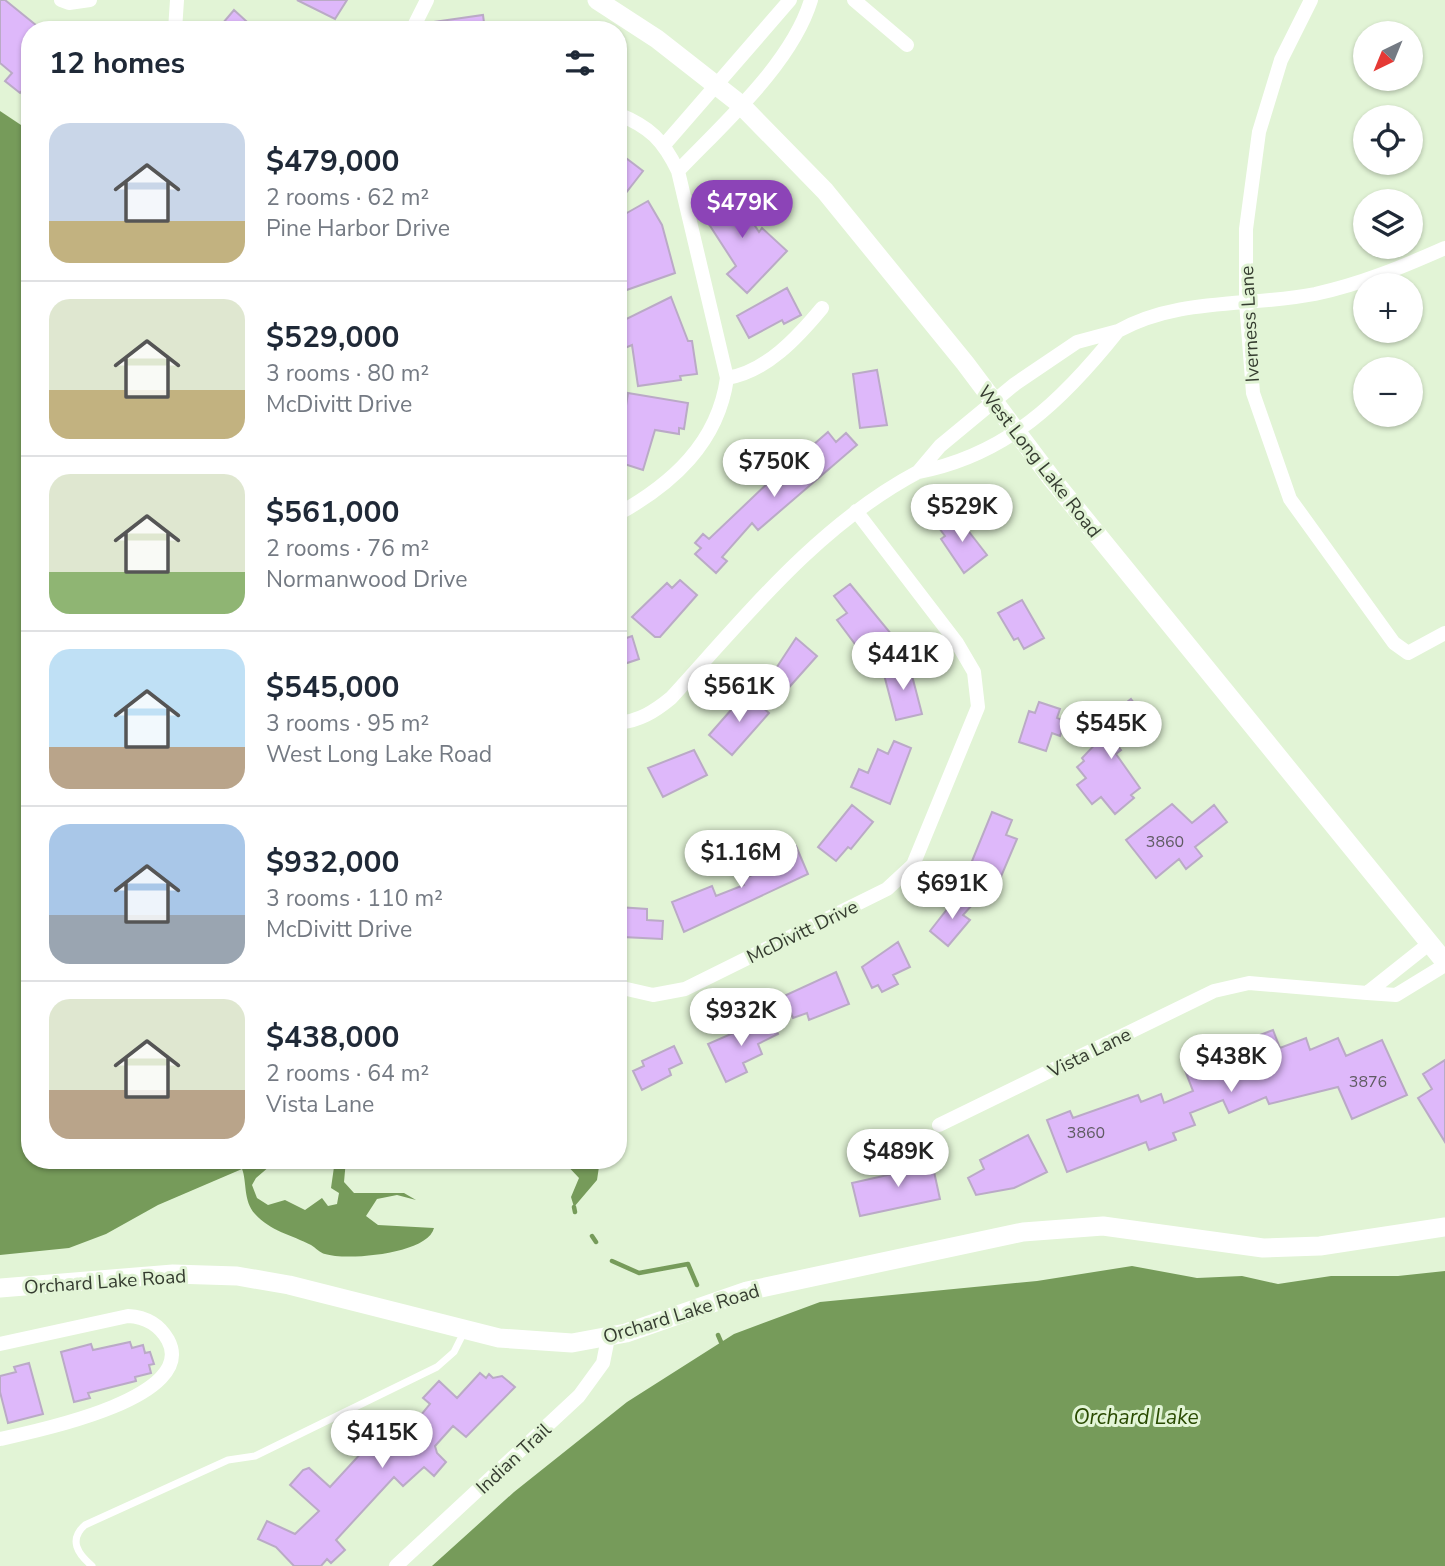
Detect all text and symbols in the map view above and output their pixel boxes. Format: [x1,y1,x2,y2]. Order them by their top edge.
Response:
north arrow [1353,21,1423,91]
map controls [1353,21,1423,427]
text: 12 homes [49,43,185,84]
icon: filters [561,44,599,82]
button: locate [1353,105,1423,175]
text: $479,000 [266,141,399,182]
icon: home [105,151,189,235]
pin: $479K [693,180,791,240]
text: 2 rooms · 62 m² [266,182,429,213]
text: $479K [707,187,777,218]
button: layers [1353,189,1423,259]
text: Pine Harbor Drive [266,213,450,244]
street label: Iverness Lane [1234,265,1266,383]
button: + [1353,273,1423,343]
text: $529,000 [266,317,399,358]
icon: home [105,327,189,411]
button: − [1353,357,1423,427]
text: 3 rooms · 80 m² [266,358,429,389]
street label: West Long Lake Road [971,380,1107,543]
text: McDivitt Drive [266,389,412,420]
pin: $750K [725,440,823,499]
text: $750K [739,446,809,477]
pin: $529K [913,484,1011,544]
text: $529K [927,491,997,522]
text: $561,000 [266,492,399,533]
icon: home [105,502,189,586]
text: 2 rooms · 76 m² [266,533,429,564]
text: Normanwood Drive [266,564,468,595]
pin: $441K [854,632,952,692]
text: $441K [868,639,938,670]
pin: $561K [690,664,788,724]
text: $545,000 [266,667,399,708]
text: $561K [704,671,774,702]
icon: home [105,677,189,761]
pin: $545K [1062,702,1160,761]
text: 3 rooms · 95 m² [266,708,429,739]
text: $545K [1076,708,1146,739]
text: West Long Lake Road [266,739,492,770]
pin: $1.16M [684,830,798,890]
house number: 3860 [1146,831,1184,853]
text: $1.16M [701,837,781,868]
text: $932,000 [266,842,399,883]
icon: home [105,852,189,936]
pin: $691K [903,862,1001,921]
text: $691K [917,868,987,899]
text: 3 rooms · 110 m² [266,883,443,914]
street label: McDivitt Drive [742,894,862,970]
text: McDivitt Drive [266,914,412,945]
pin: $932K [692,988,790,1048]
text: $932K [706,995,776,1026]
text: $438,000 [266,1017,399,1058]
street label: Vista Lane [1043,1022,1135,1085]
icon: home [105,1027,189,1111]
pin: $438K [1182,1034,1280,1094]
text: $438K [1196,1041,1266,1072]
text: 2 rooms · 64 m² [266,1058,429,1089]
house number: 3876 [1349,1071,1387,1093]
text: Vista Lane [266,1089,374,1120]
house number: 3860 [1067,1122,1105,1144]
pin: $489K [849,1130,947,1189]
text: $489K [863,1136,933,1167]
street label: Orchard Lake Road [23,1263,187,1301]
street label: Orchard Lake Road [600,1278,763,1350]
water label: Orchard Lake [1073,1403,1199,1431]
pin: $415K [333,1410,431,1470]
text: $415K [347,1417,417,1448]
street label: Indian Trail [471,1417,557,1500]

